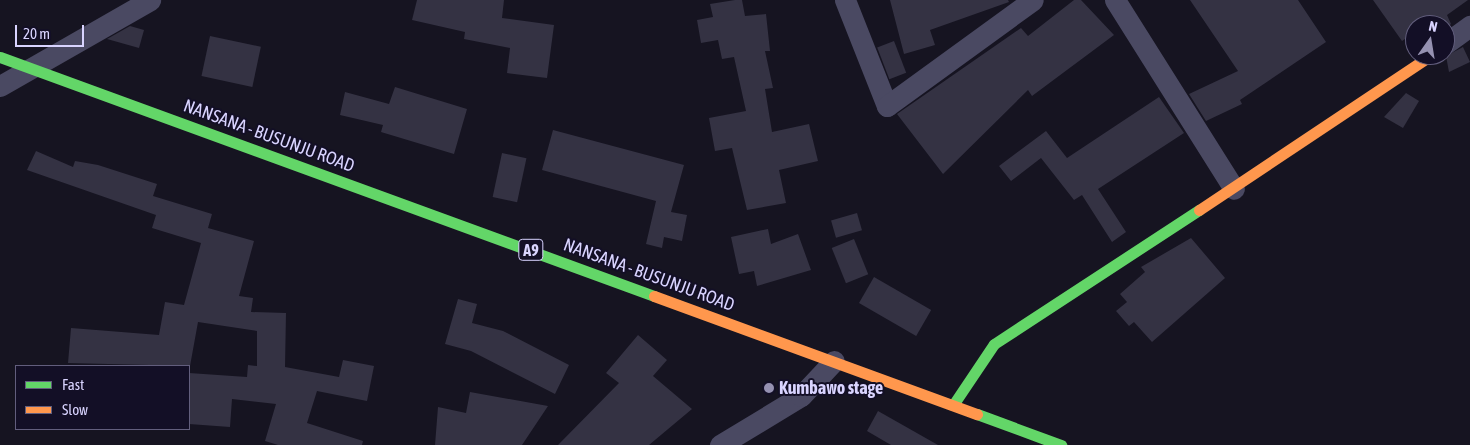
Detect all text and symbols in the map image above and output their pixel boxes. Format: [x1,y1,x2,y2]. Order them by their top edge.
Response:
scale bar [18,15,86,47]
north arrow [1405,15,1455,65]
text: N [1427,18,1439,35]
text: 20 m [23,25,50,42]
street label: NANSANA - BUSUNJU ROAD [181,95,357,177]
street label: NANSANA - BUSUNJU ROAD [561,234,737,316]
road number: A9 [517,236,545,264]
legend [15,365,190,430]
text: Fast [62,376,84,393]
place label: Kumbawo stage [779,377,883,399]
marker: Kumbawo stage [763,382,775,394]
text: Slow [62,401,88,418]

